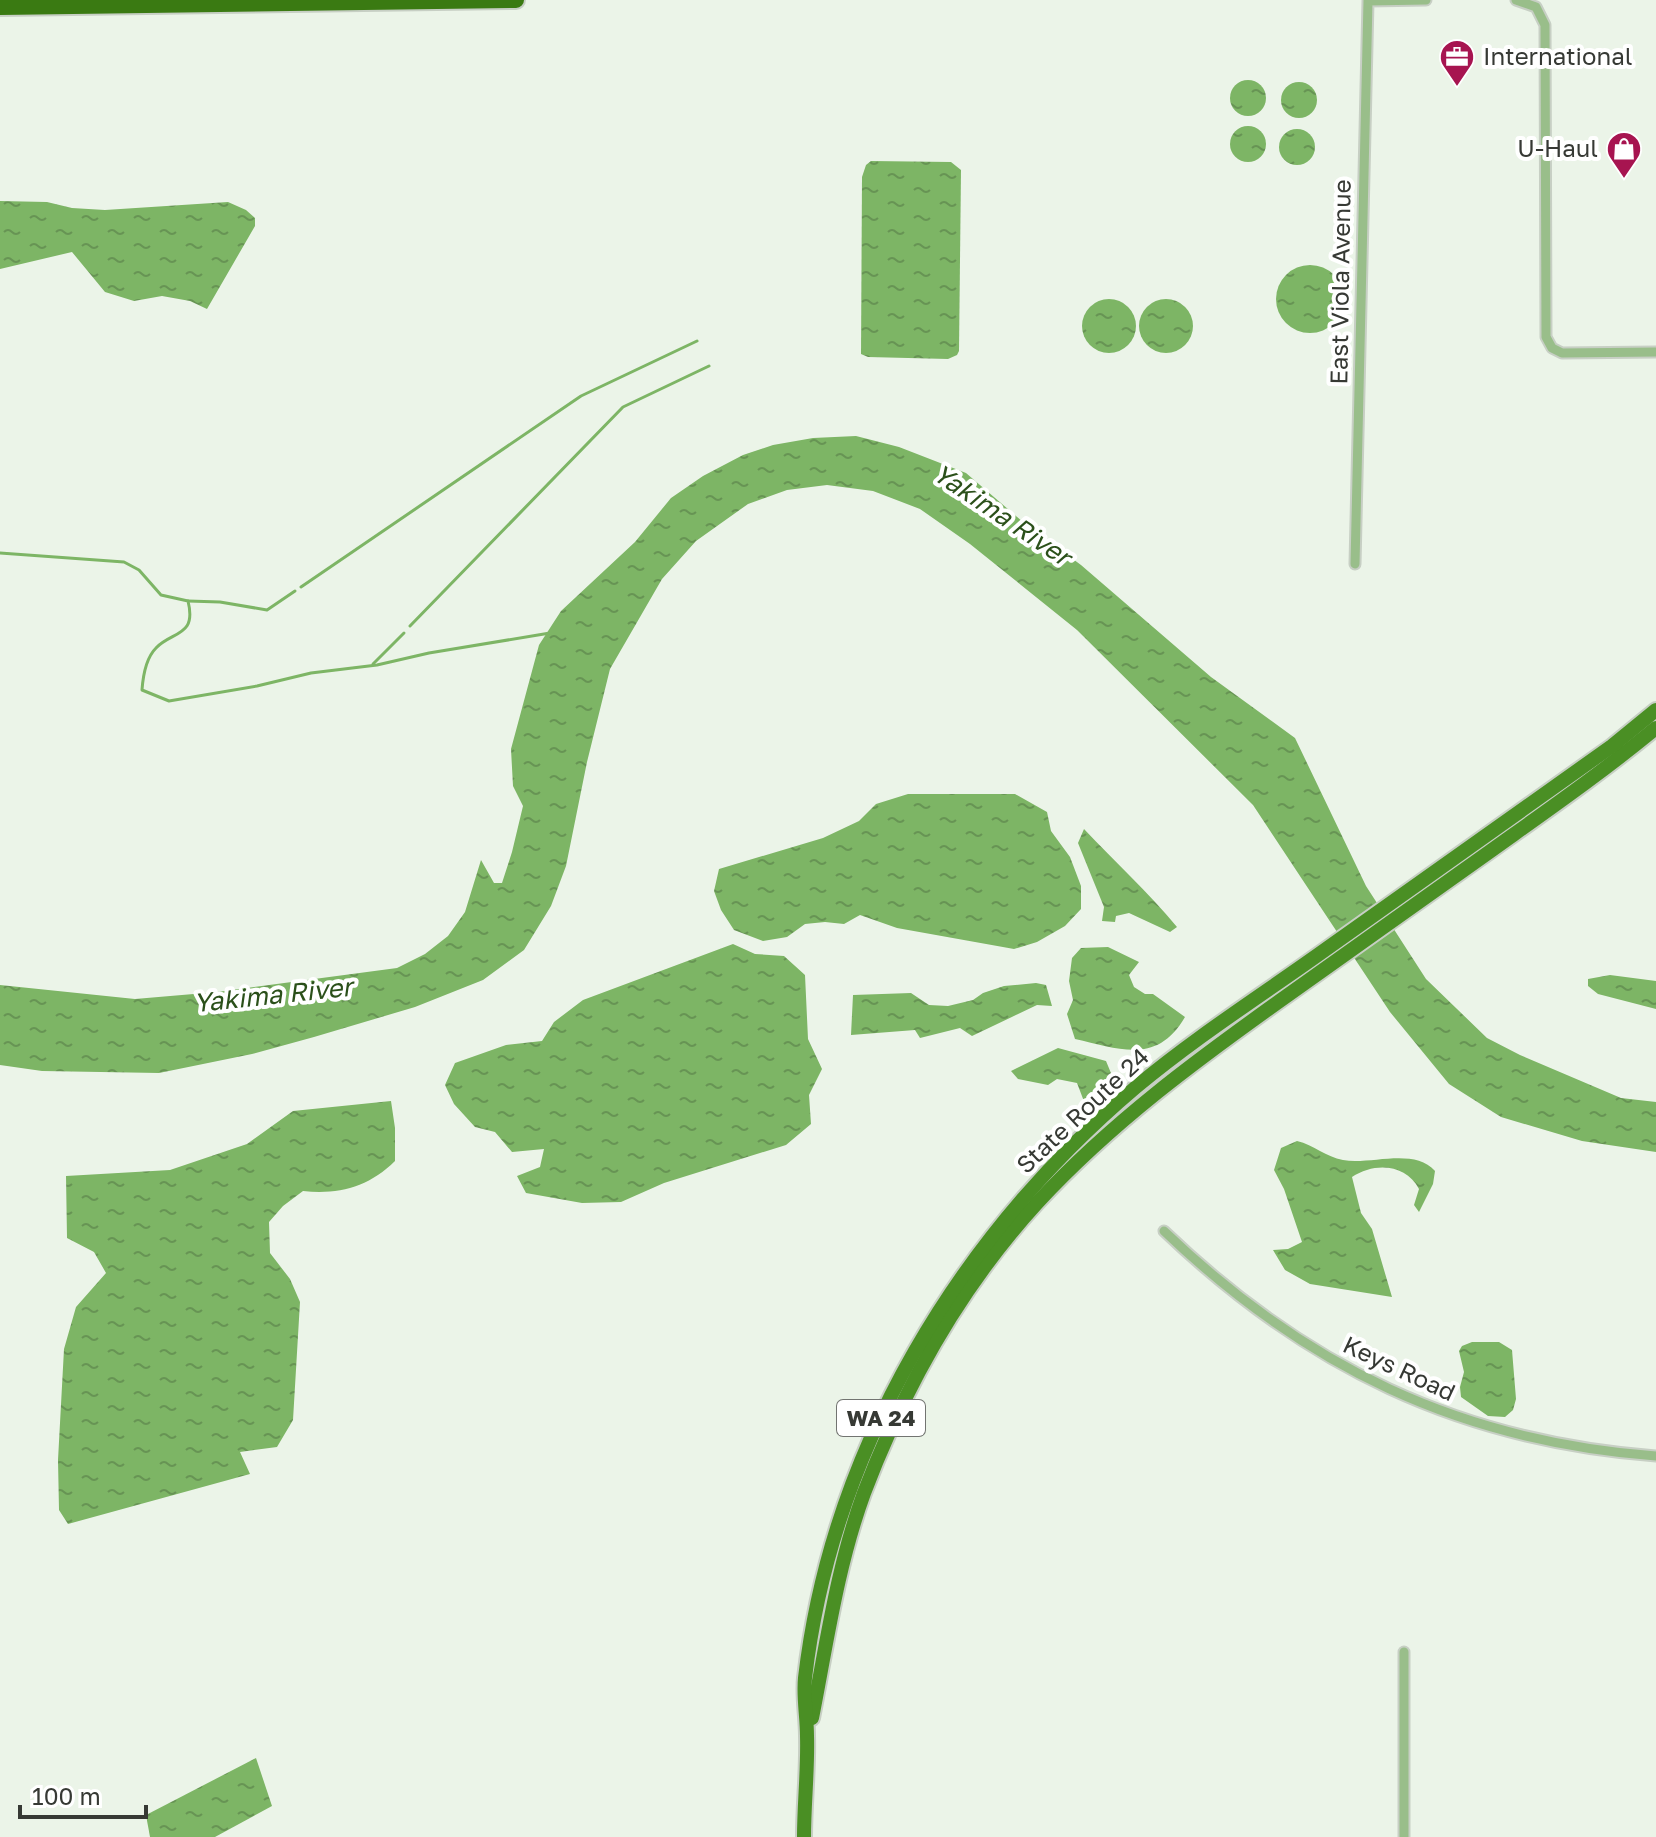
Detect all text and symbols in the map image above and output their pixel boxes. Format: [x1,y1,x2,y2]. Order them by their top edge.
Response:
office icon: International [1438,38,1476,88]
place label: International [1483,41,1632,70]
shop icon: U-Haul [1605,130,1643,180]
place label: U-Haul [1517,133,1598,162]
street label: East Viola Avenue [1323,179,1356,385]
water label: Yakima River [928,457,1080,574]
water label: Yakima River [192,970,357,1018]
street label: State Route 24 [1010,1041,1154,1179]
street label: Keys Road [1339,1329,1460,1406]
road number: WA 24 [837,1400,925,1436]
scale bar [20,1769,146,1819]
text: 100 m [32,1781,101,1810]

